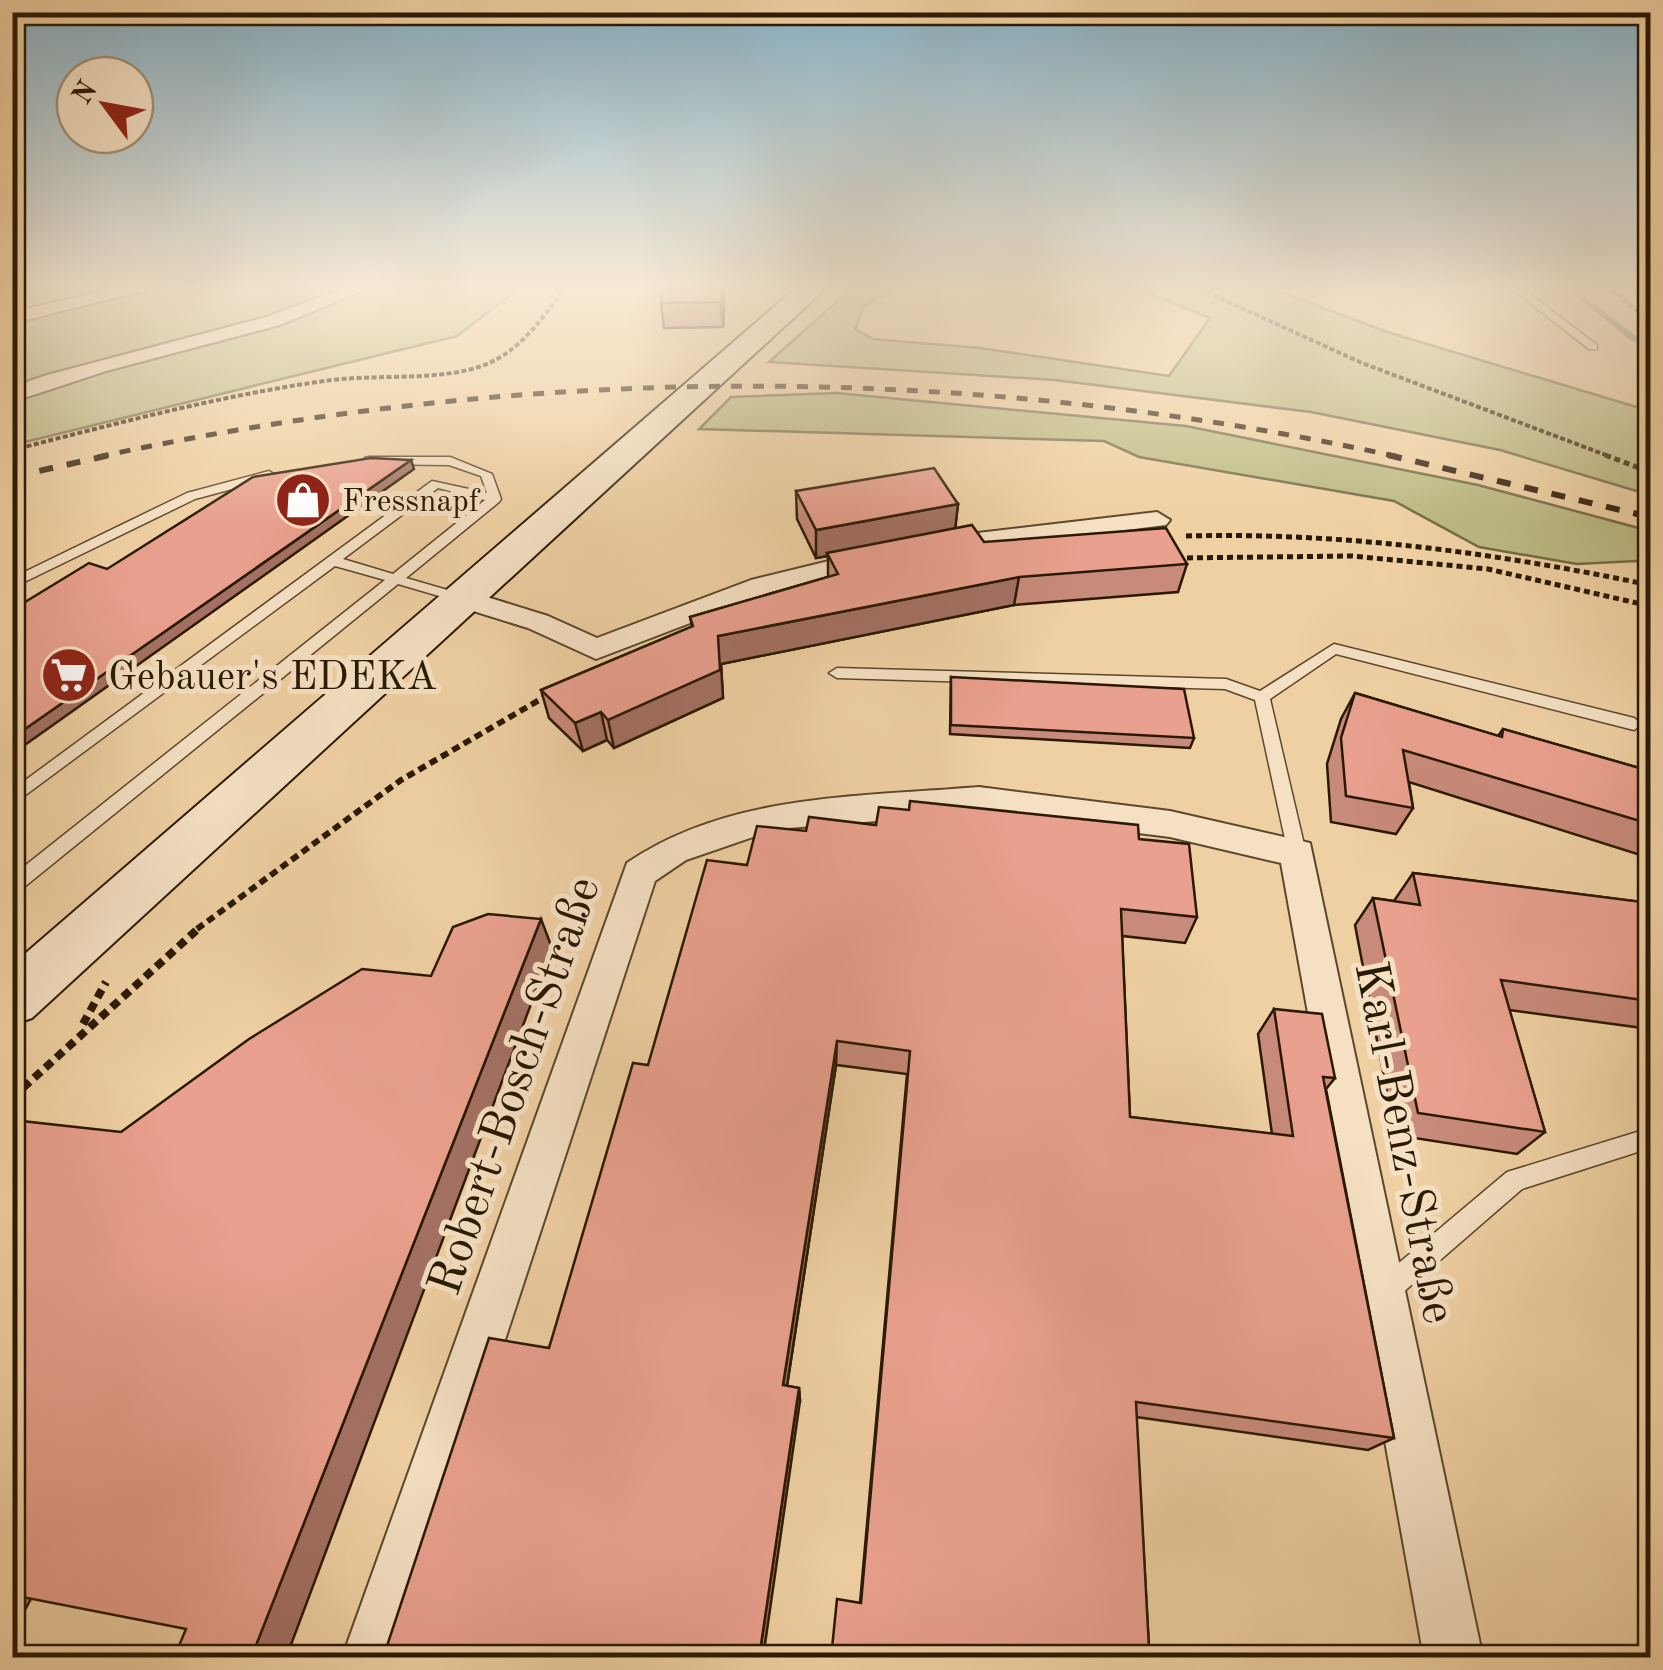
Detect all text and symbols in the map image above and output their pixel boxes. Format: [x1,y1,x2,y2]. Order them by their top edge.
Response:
north arrow [55,55,155,155]
text: N [69,76,104,110]
shop icon: Fressnapf [273,470,333,530]
place label: Fressnapf [342,487,481,519]
supermarket icon: Gebauer's EDEKA [39,645,99,705]
place label: Gebauer's EDEKA [108,659,437,699]
street label: Robert-Bosch-Straße [422,871,610,1302]
street label: Karl-Benz-Straße [1344,958,1462,1328]

